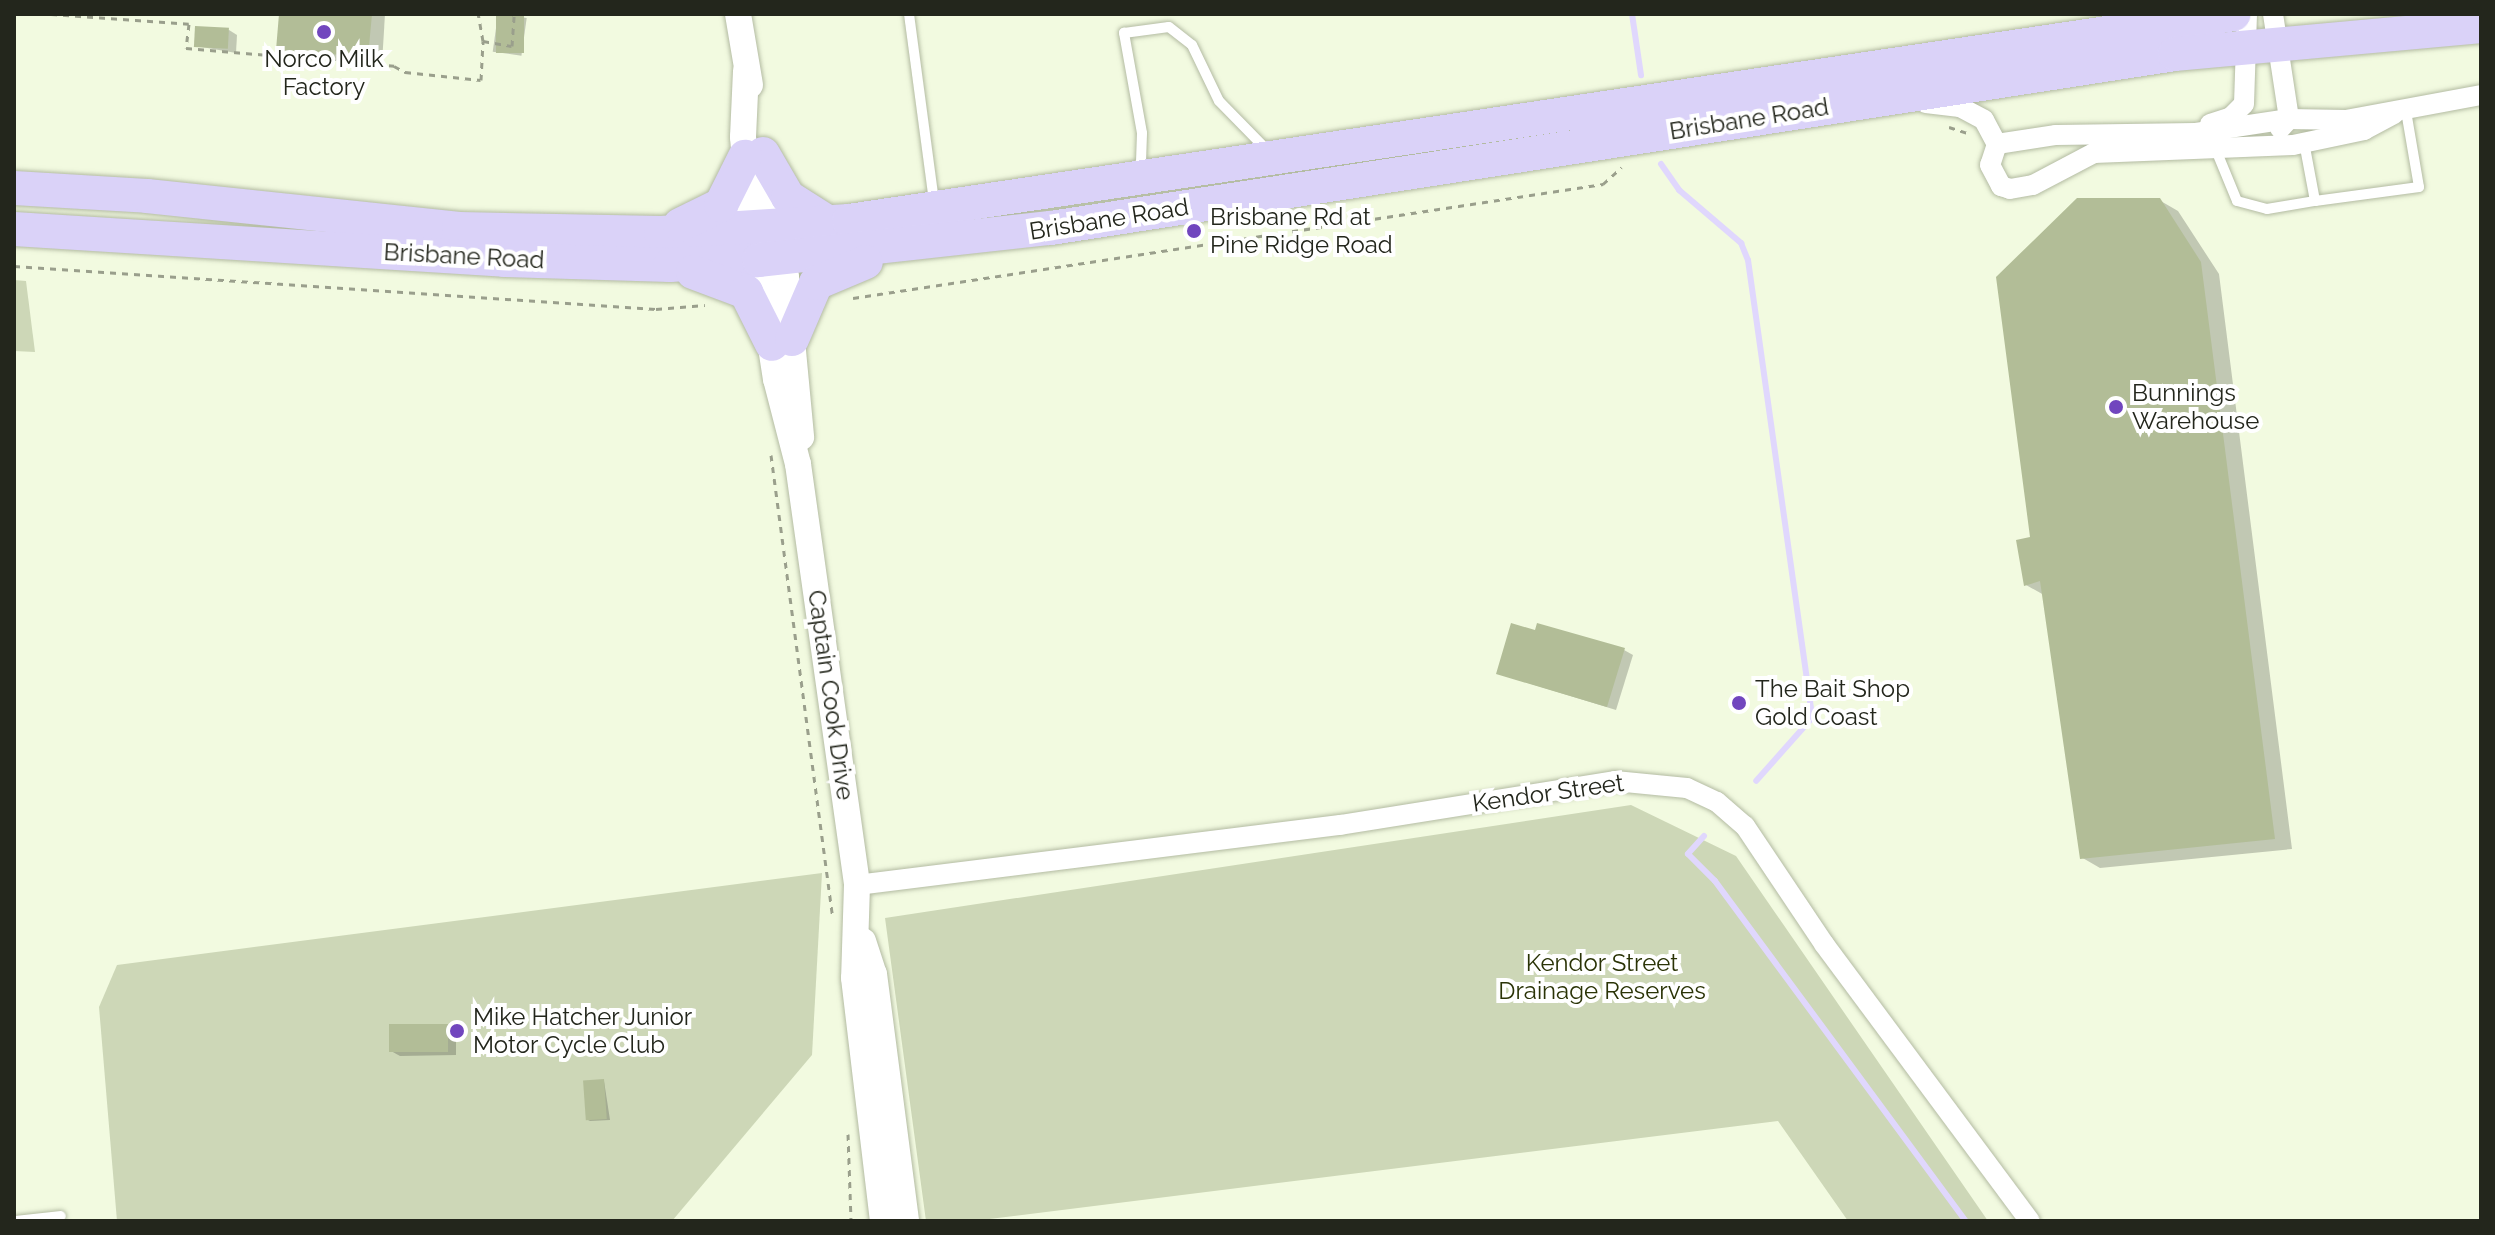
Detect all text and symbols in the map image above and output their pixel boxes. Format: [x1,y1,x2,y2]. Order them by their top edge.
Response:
marker: Norco Milk Factory [315,23,333,41]
place label: Norco Milk Factory [264,45,384,101]
street label: Brisbane Road [1667,92,1831,146]
street label: Brisbane Road [1027,192,1191,246]
place label: Brisbane Rd at Pine Ridge Road [1210,203,1393,259]
marker: Brisbane Rd at Pine Ridge Road [1185,222,1203,240]
street label: Brisbane Road [383,237,545,275]
place label: Bunnings Warehouse [2132,379,2259,435]
marker: Bunnings Warehouse [2107,398,2125,416]
street label: Captain Cook Drive [802,588,860,802]
place label: The Bait Shop Gold Coast [1755,675,1910,731]
marker: The Bait Shop Gold Coast [1730,694,1748,712]
street label: Kendor Street [1470,768,1626,818]
park label: Kendor Street Drainage Reserves [1498,949,1706,1005]
place label: Mike Hatcher Junior Motor Cycle Club [473,1003,693,1059]
marker: Mike Hatcher Junior Motor Cycle Club [448,1022,466,1040]

